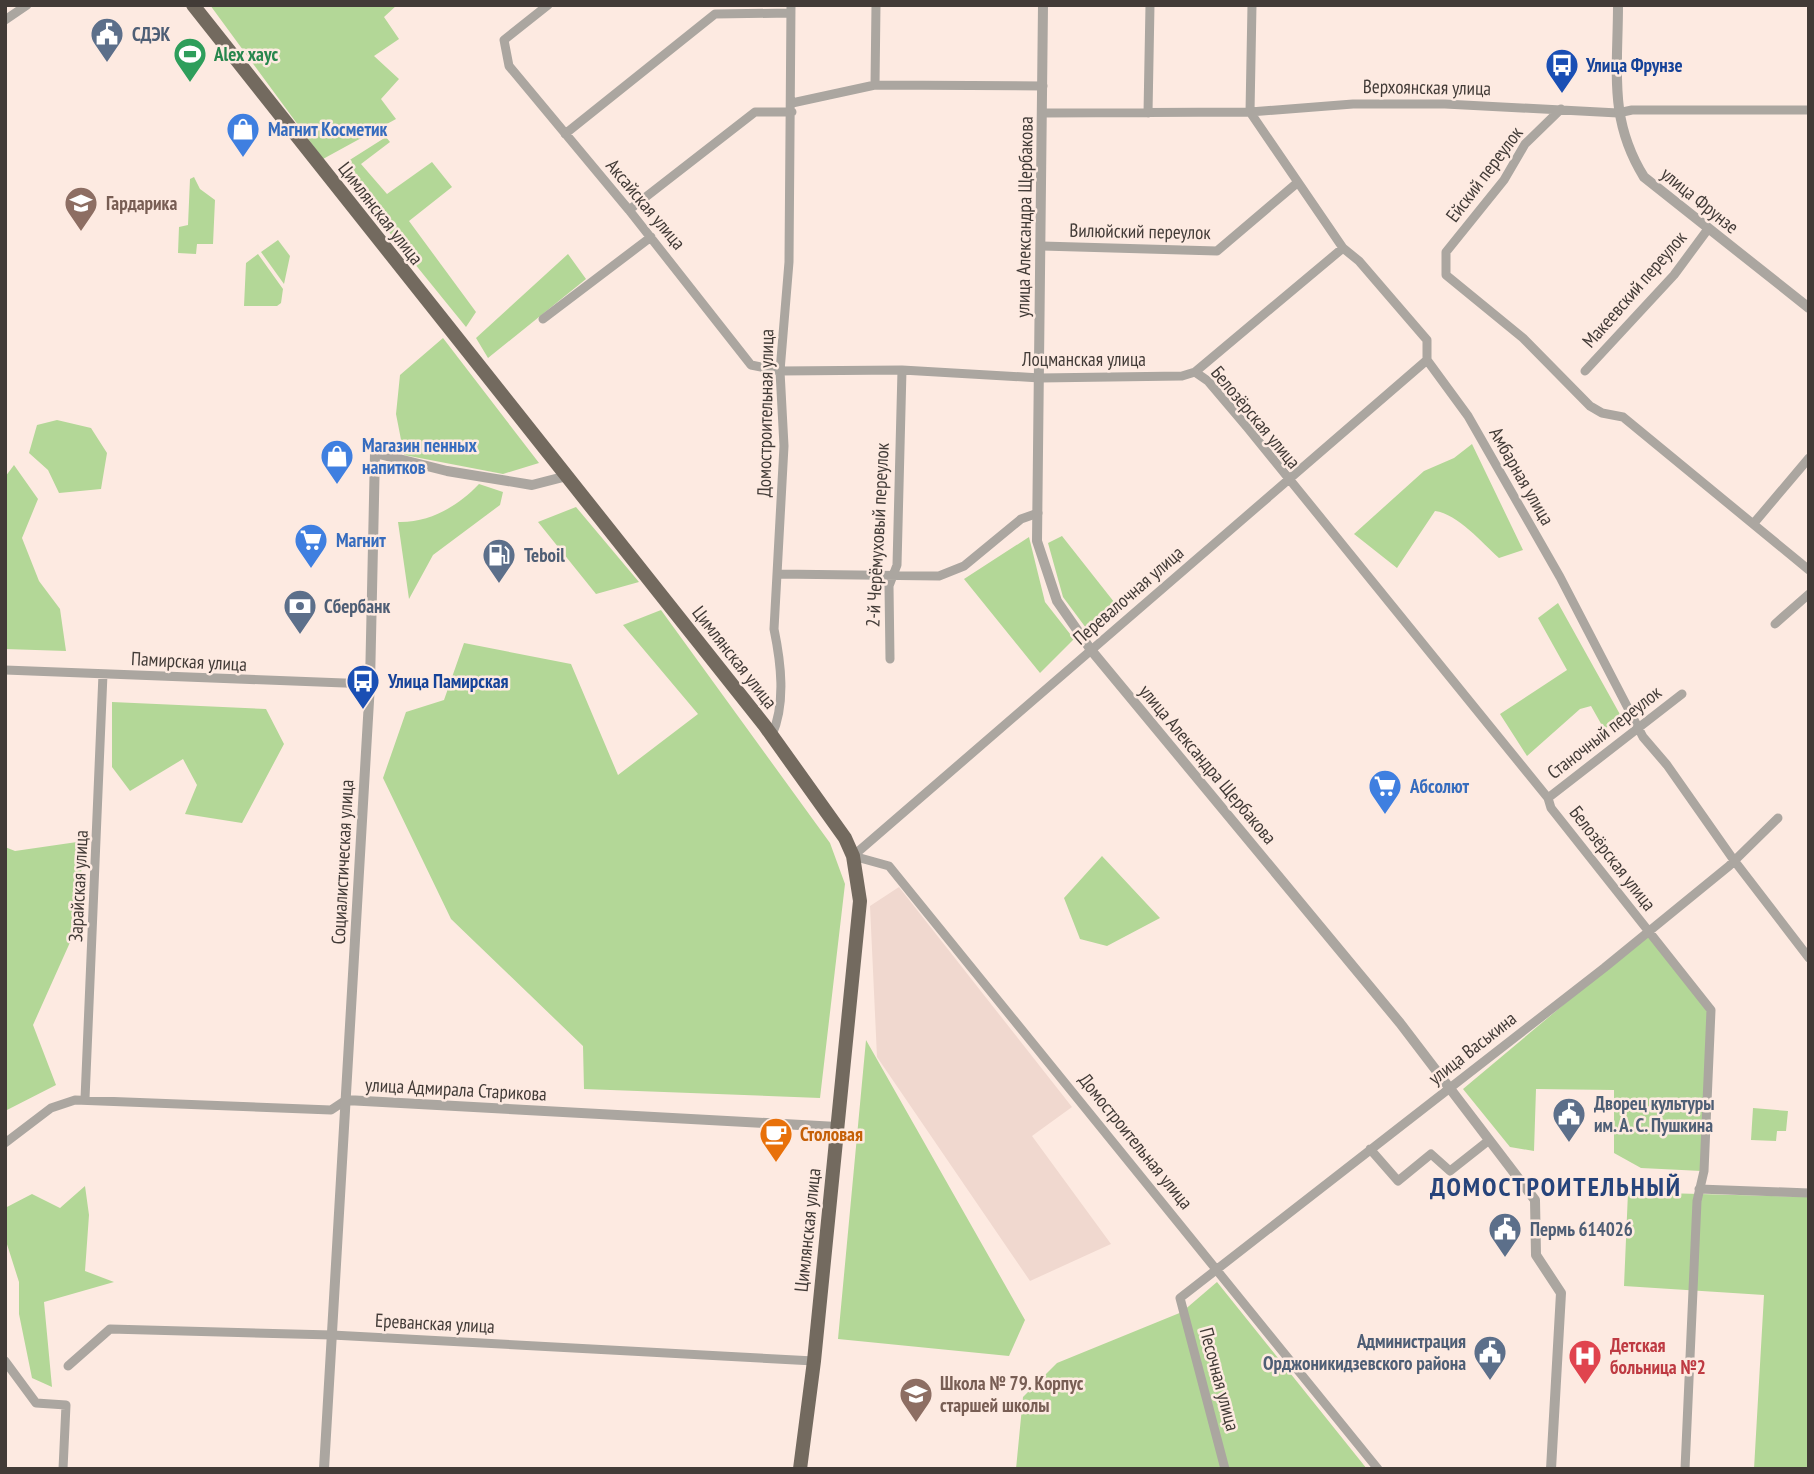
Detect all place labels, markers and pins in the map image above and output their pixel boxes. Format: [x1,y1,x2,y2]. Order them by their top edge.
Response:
public building icon: СДЭК [88,15,126,64]
place label: СДЭК [132,22,171,46]
sports icon: Alex хаус [171,35,209,84]
place label: Alex хаус [213,42,278,66]
bus stop icon: Улица Фрунзе [1543,46,1581,95]
place label: Улица Фрунзе [1585,53,1683,77]
shop icon: Магнит Косметик [224,110,262,159]
place label: Магнит Косметик [268,117,388,141]
school or university icon: Гардарика [62,184,100,233]
place label: Гардарика [106,191,177,215]
place label: Магазин пенных напитков [362,433,477,479]
shop icon: Магазин пенных напитков [318,437,356,486]
supermarket icon: Магнит [292,521,330,570]
place label: Магнит [336,528,386,552]
fuel station icon: Teboil [480,536,518,585]
place label: Teboil [524,543,565,567]
bank icon: Сбербанк [281,587,319,636]
place label: Сбербанк [324,594,391,618]
bus stop icon: Улица Памирская [344,662,382,711]
place label: Улица Памирская [387,669,509,693]
supermarket icon: Абсолют [1366,767,1404,816]
place label: Абсолют [1409,774,1470,798]
place label: Дворец культуры им. А. С. Пушкина [1594,1091,1714,1137]
public building icon: Дворец культуры им. А. С. Пушкина [1550,1095,1588,1144]
cafe icon: Столовая [757,1115,795,1164]
place label: Столовая [800,1122,863,1146]
public building icon: Пермь 614026 [1486,1210,1524,1259]
place label: Пермь 614026 [1530,1217,1633,1241]
place label: Администрация Орджоникидзевского района [1263,1329,1466,1375]
public building icon: Администрация Орджоникидзевского района [1471,1333,1509,1382]
place label: Детская больница №2 [1610,1333,1706,1379]
hospital icon: Детская больница №2 [1566,1337,1604,1386]
place label: Школа № 79. Корпус старшей школы [940,1371,1084,1417]
school or university icon: Школа № 79. Корпус старшей школы [897,1375,935,1424]

